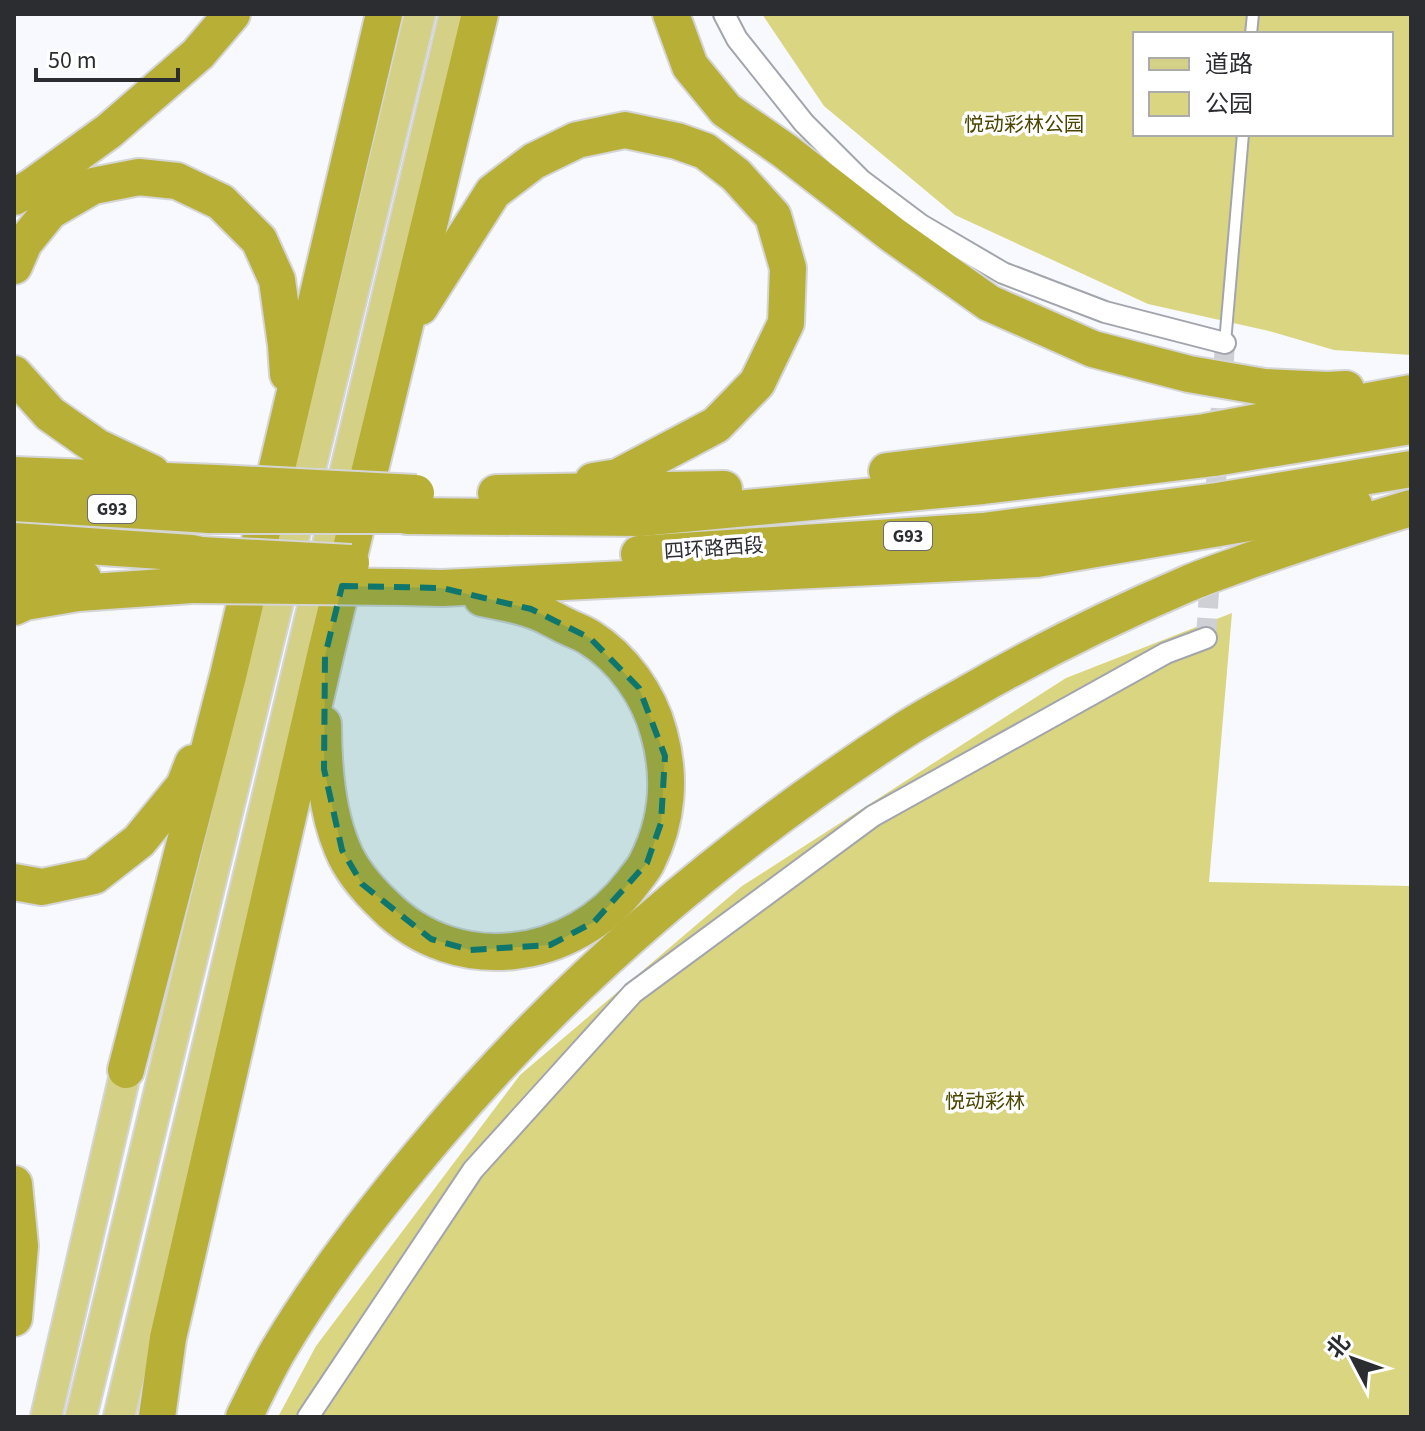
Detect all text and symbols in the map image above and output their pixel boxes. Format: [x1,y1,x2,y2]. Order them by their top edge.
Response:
scale bar [36,32,178,82]
legend [1133,32,1393,136]
text: 50 m [48,43,97,78]
text: 道路 [1205,47,1253,82]
text: 公园 [1205,87,1253,122]
park label: 悦动彩林公园 [964,111,1084,139]
road number: G93 [88,495,136,523]
road number: G93 [884,522,932,550]
street label: 四环路西段 [663,532,765,566]
park label: 悦动彩林 [945,1088,1025,1116]
north arrow [1313,1319,1393,1399]
text: 北 [1319,1328,1358,1365]

